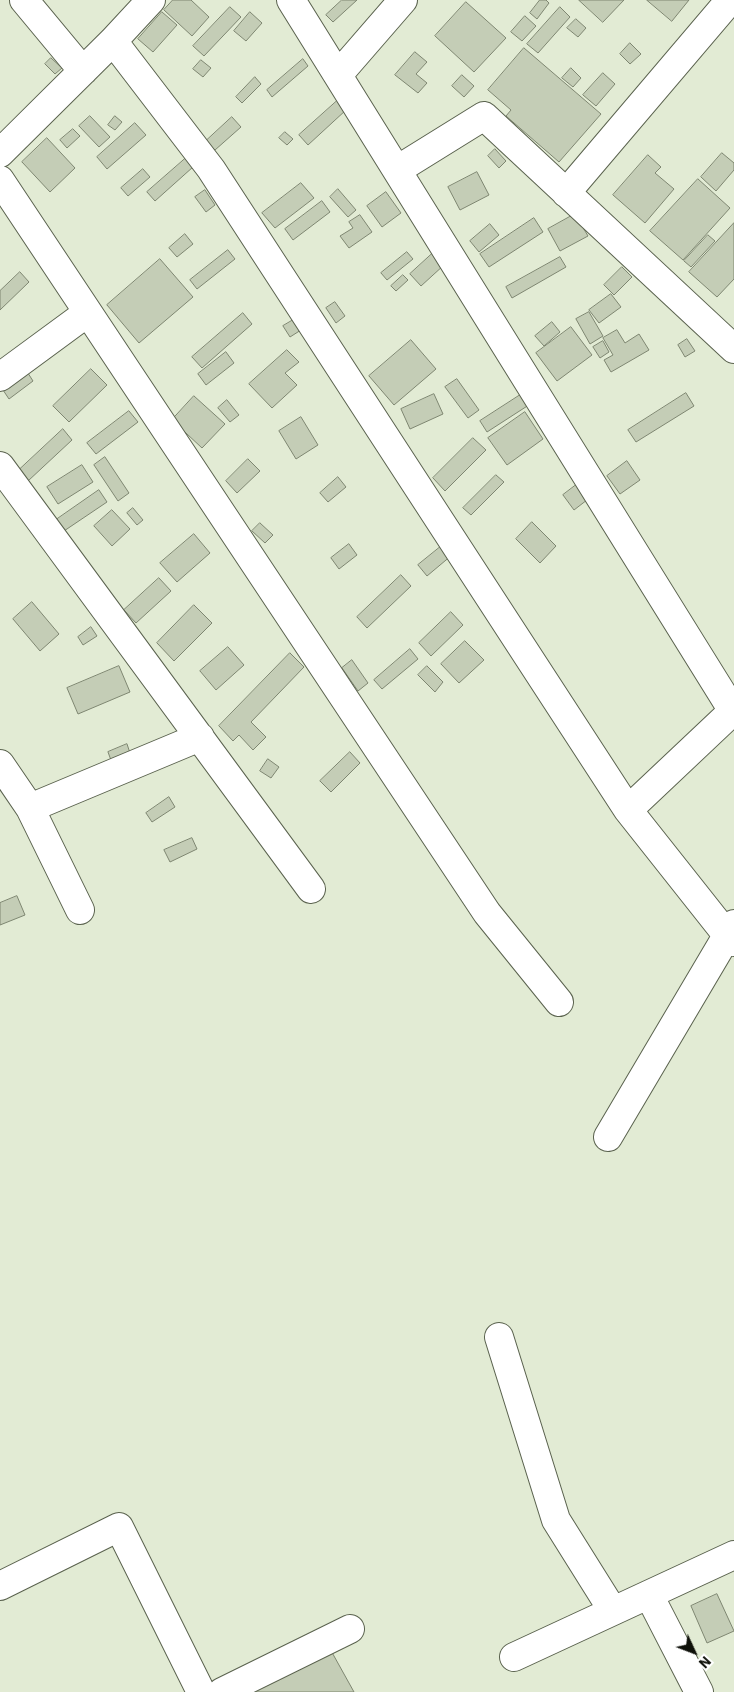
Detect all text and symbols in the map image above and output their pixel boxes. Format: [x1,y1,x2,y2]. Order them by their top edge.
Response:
north arrow [669,1627,719,1677]
text: N [695,1652,715,1672]

